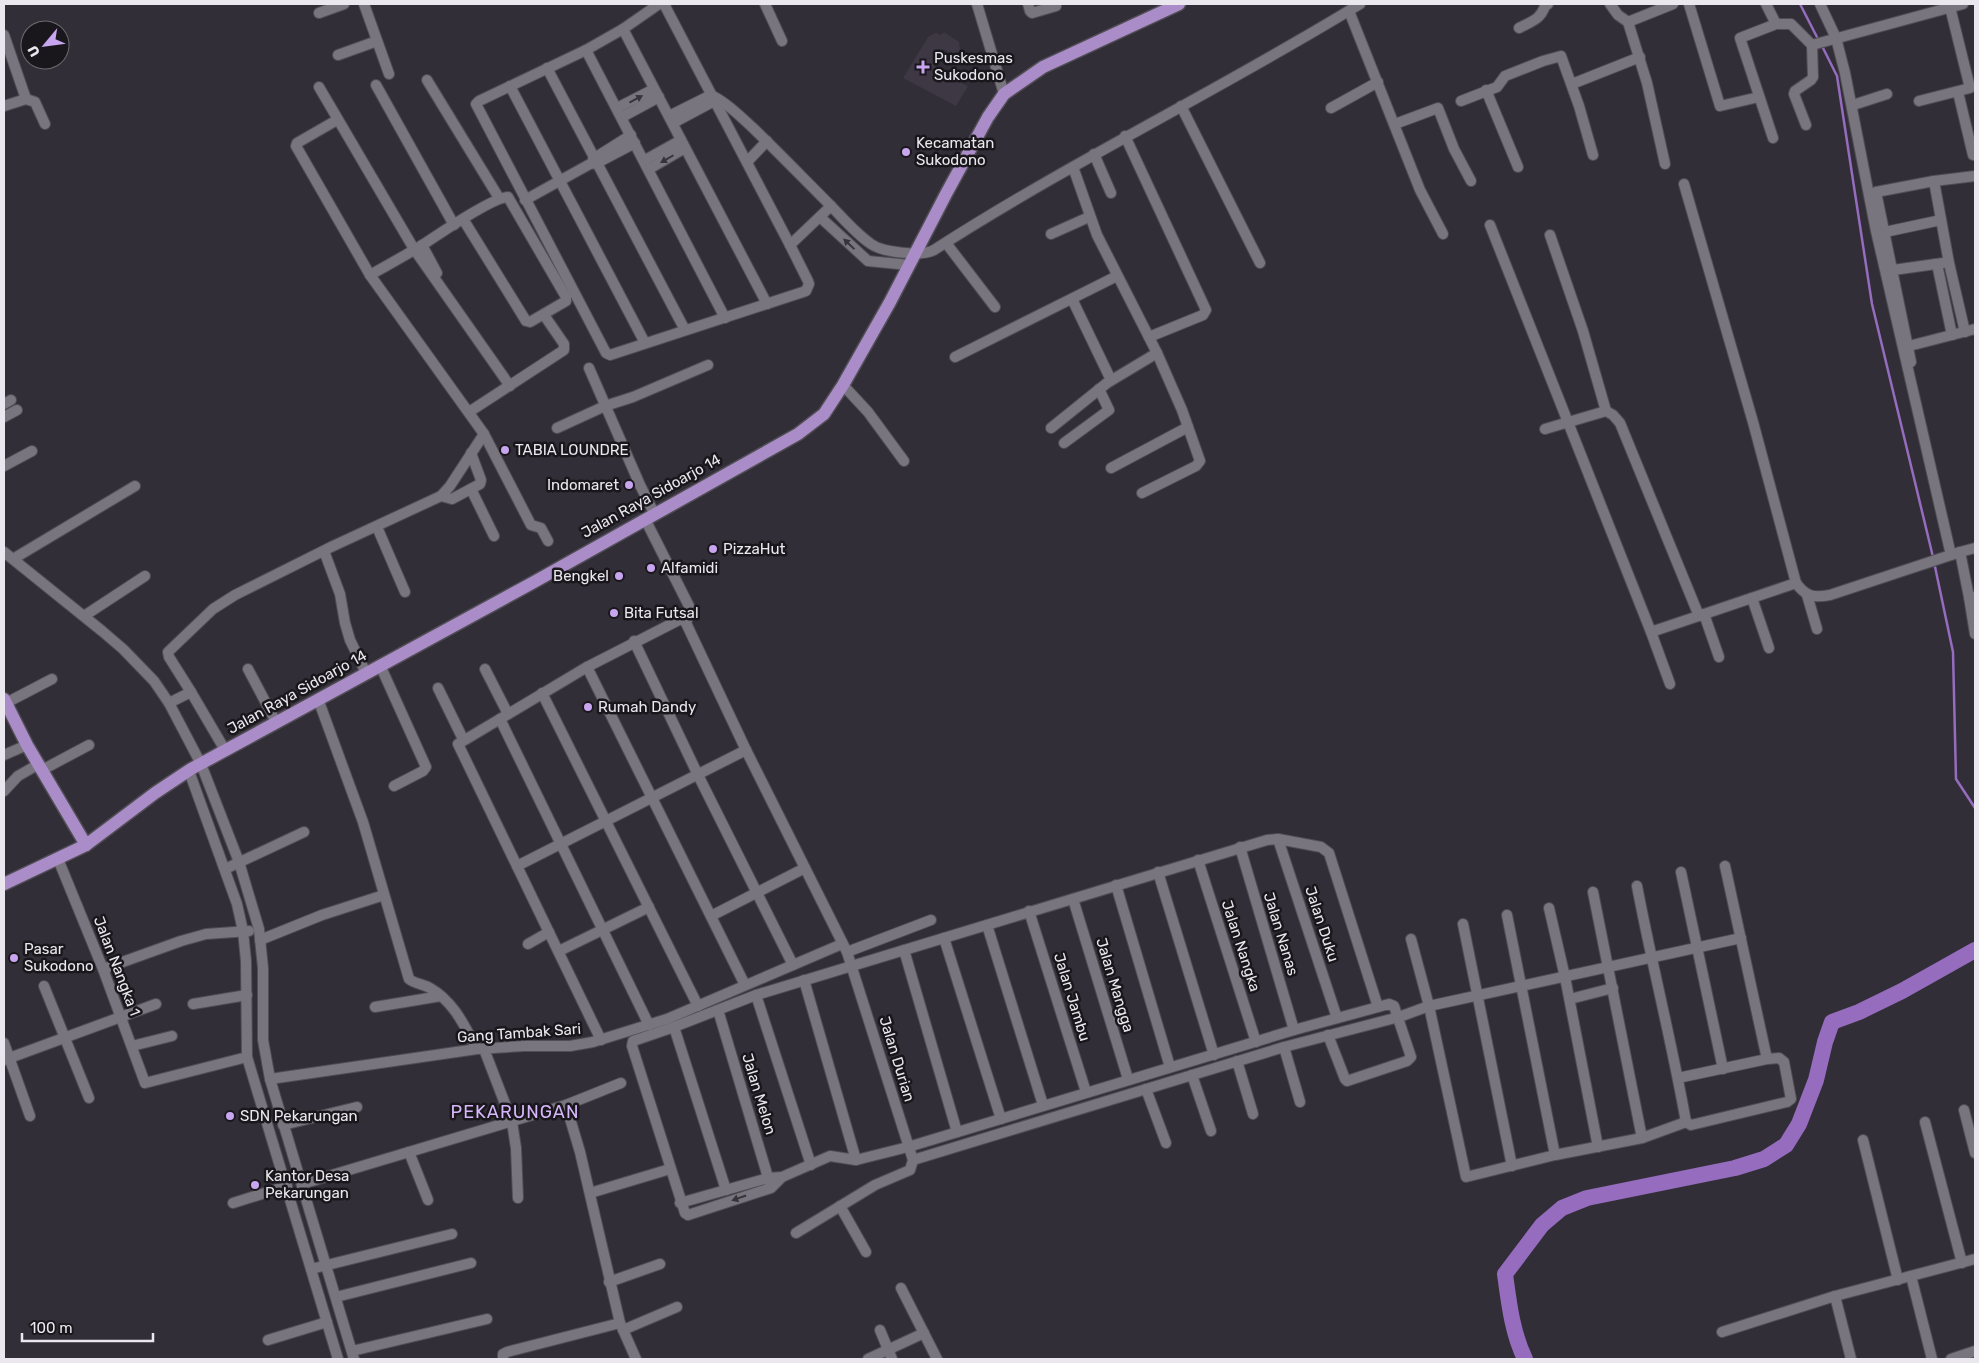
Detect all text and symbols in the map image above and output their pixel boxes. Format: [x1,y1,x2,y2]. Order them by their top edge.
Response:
north arrow [20,20,70,70]
text: U [24,42,44,60]
place label: Puskesmas Sukodono [934,49,1013,84]
marker: Puskesmas Sukodono [916,60,930,74]
one-way arrow [629,94,643,103]
place label: Kecamatan Sukodono [916,134,994,169]
marker: Kecamatan Sukodono [900,146,912,158]
one-way arrow [661,154,674,163]
one-way arrow [843,238,855,250]
place label: TABIA LOUNDRE [515,441,629,459]
marker: TABIA LOUNDRE [499,444,511,456]
street label: Jalan Raya Sidoarjo 14 [578,450,724,542]
place label: Indomaret [547,476,619,494]
marker: Indomaret [623,479,635,491]
place label: PizzaHut [723,540,786,558]
marker: PizzaHut [707,543,719,555]
place label: Alfamidi [661,559,718,577]
marker: Alfamidi [645,562,657,574]
place label: Bengkel [553,567,609,585]
marker: Bengkel [613,570,625,582]
place label: Bita Futsal [624,604,699,622]
marker: Bita Futsal [608,607,620,619]
street label: Jalan Raya Sidoarjo 14 [224,646,370,738]
place label: Rumah Dandy [598,698,696,716]
marker: Rumah Dandy [582,701,594,713]
street label: Jalan Duku [1301,884,1343,964]
street label: Jalan Nanas [1260,890,1302,978]
street label: Jalan Nangka [1218,898,1264,994]
street label: Jalan Nangka 1 [90,914,144,1018]
street label: Jalan Mangga [1092,936,1138,1034]
place label: Pasar Sukodono [24,940,94,975]
street label: Jalan Jambu [1050,951,1094,1043]
marker: Pasar Sukodono [8,952,20,964]
street label: Jalan Durian [875,1014,919,1104]
street label: Gang Tambak Sari [456,1020,582,1046]
street label: Jalan Melon [738,1051,780,1137]
district label: PEKARUNGAN [451,1101,579,1123]
place label: SDN Pekarungan [240,1107,358,1125]
marker: SDN Pekarungan [224,1110,236,1122]
place label: Kantor Desa Pekarungan [265,1167,349,1202]
marker: Kantor Desa Pekarungan [249,1179,261,1191]
one-way arrow [732,1195,747,1202]
scale bar [22,1310,154,1342]
text: 100 m [30,1319,72,1337]

